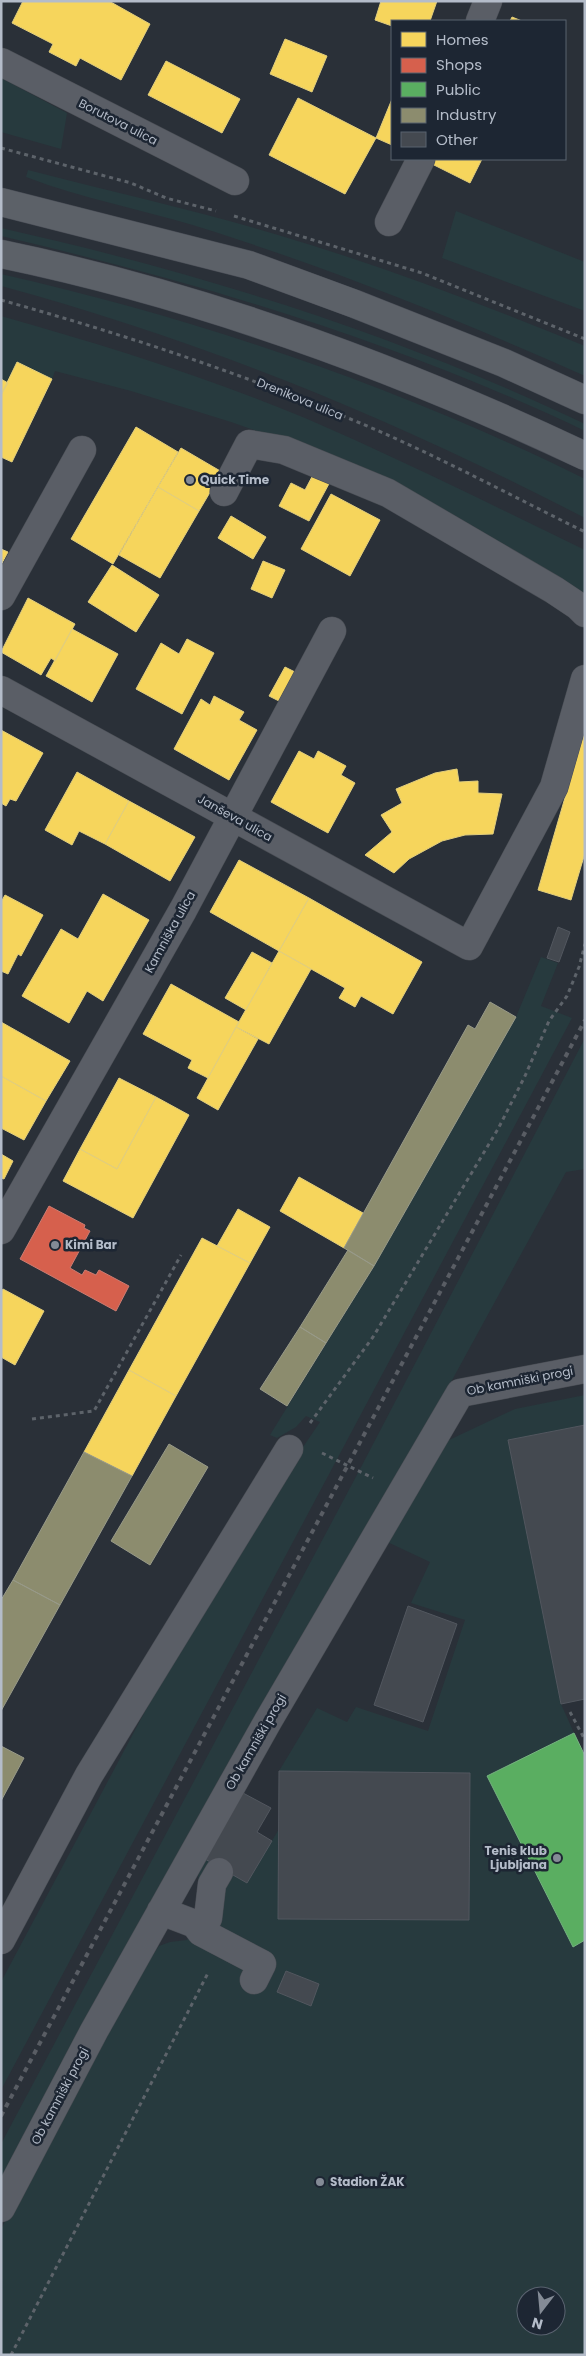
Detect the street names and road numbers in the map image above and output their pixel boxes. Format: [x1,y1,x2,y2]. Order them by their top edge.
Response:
street label: Borutova ulica [76,94,161,149]
street label: Drenikova ulica [254,373,346,424]
street label: Janševa ulica [195,790,276,845]
street label: Kamniška ulica [140,888,199,976]
street label: Ob kamniški progi [465,1362,575,1399]
street label: Ob kamniški progi [221,1691,290,1793]
street label: Ob kamniški progi [27,2044,92,2147]

